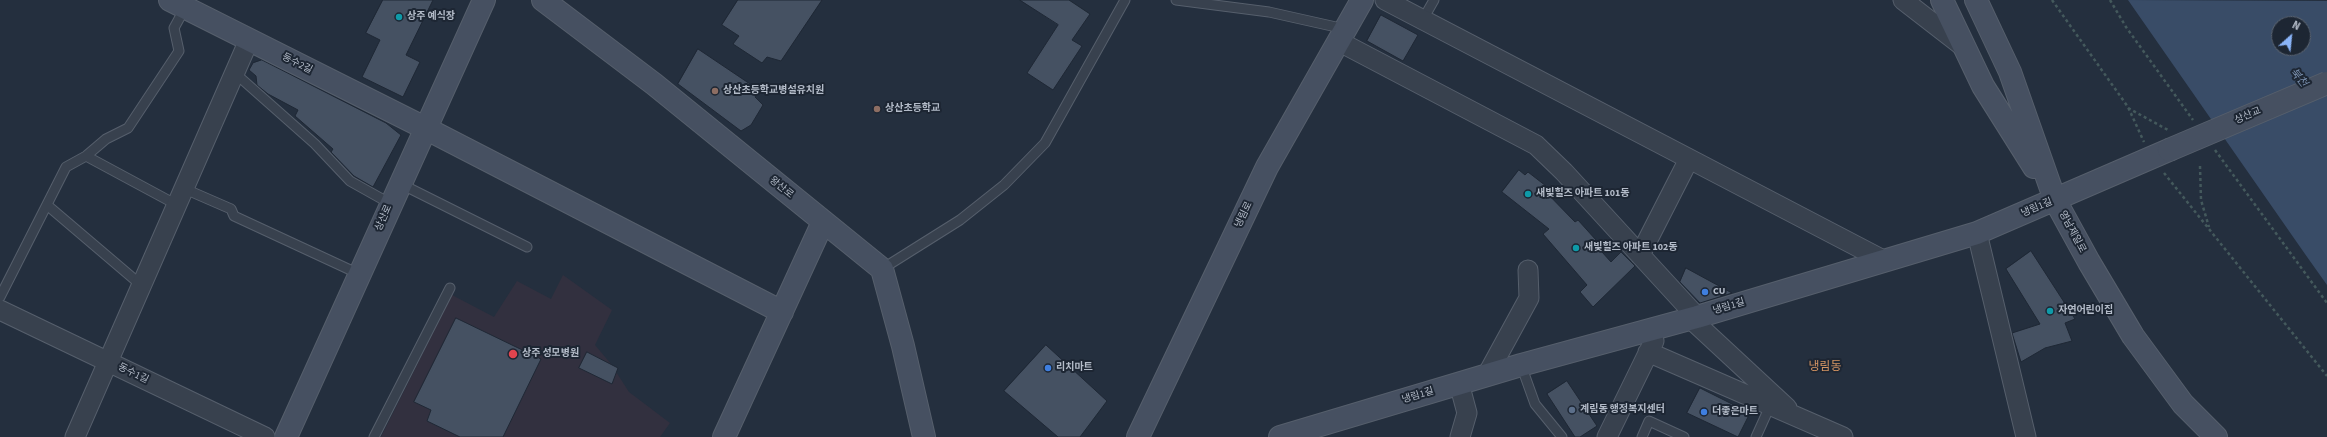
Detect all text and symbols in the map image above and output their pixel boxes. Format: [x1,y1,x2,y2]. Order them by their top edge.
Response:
place label: 상주 예식장 [407,11,455,23]
marker: 상주 예식장 [394,12,404,22]
north arrow [2271,16,2311,56]
text: N [2290,17,2303,34]
street label: 동수2길 [280,51,314,77]
water label: 북천 [2287,66,2309,90]
place label: 상산초등학교병설유치원 [723,85,824,97]
marker: 상산초등학교병설유치원 [710,86,720,96]
place label: 상산초등학교 [885,103,940,115]
marker: 상산초등학교 [872,104,882,114]
street label: 상산교 [2233,105,2263,127]
street label: 왕산로 [766,175,796,201]
place label: 새빛힐즈 아파트 101동 [1536,188,1629,200]
marker: 새빛힐즈 아파트 101동 [1523,189,1533,199]
street label: 냉림1길 [2020,196,2054,220]
street label: 냉림로 [1233,200,1255,230]
street label: 상산로 [373,203,395,233]
street label: 영남제일로 [2056,209,2088,255]
place label: 새빛힐즈 아파트 102동 [1584,242,1677,254]
marker: 새빛힐즈 아파트 102동 [1571,243,1581,253]
place label: CU [1713,286,1725,298]
marker: CU [1700,287,1710,297]
street label: 냉림1길 [1712,297,1746,317]
place label: 자연어린이집 [2058,305,2113,317]
marker: 자연어린이집 [2045,306,2055,316]
marker: 상주 성모병원 [507,348,519,360]
place label: 상주 성모병원 [522,348,579,360]
district label: 냉림동 [1808,360,1842,374]
street label: 동수1길 [116,361,150,387]
place label: 리치마트 [1056,362,1093,374]
marker: 리치마트 [1043,363,1053,373]
street label: 냉림1길 [1401,386,1435,406]
place label: 계림동 행정복지센터 [1580,404,1665,416]
marker: 계림동 행정복지센터 [1567,405,1577,415]
place label: 더좋은마트 [1712,406,1758,418]
marker: 더좋은마트 [1699,407,1709,417]

